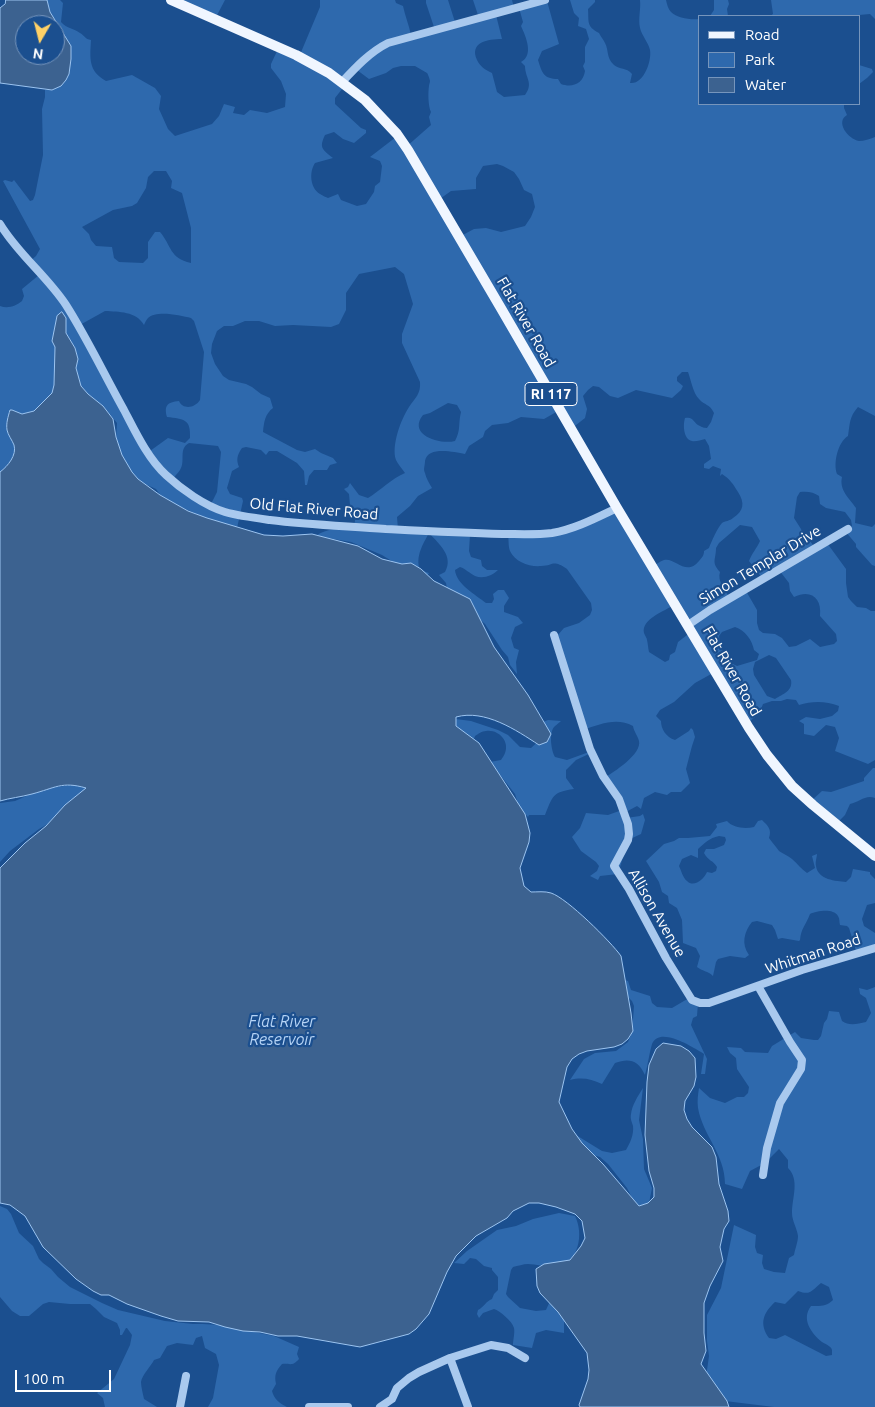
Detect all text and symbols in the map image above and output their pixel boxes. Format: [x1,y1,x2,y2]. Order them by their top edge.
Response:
north arrow [15,15,65,65]
legend [698,15,860,105]
text: Road [745,26,780,43]
text: N [32,45,44,63]
text: Park [745,51,775,68]
text: Water [745,76,786,93]
street label: Flat River Road [493,274,559,370]
road number: RI 117 [525,382,577,406]
street label: Old Flat River Road [249,494,379,524]
street label: Simon Templar Drive [696,521,824,609]
street label: Flat River Road [699,623,765,719]
street label: Allison Avenue [624,866,690,960]
street label: Whitman Road [763,930,863,978]
water label: Flat River Reservoir [249,1012,315,1050]
scale bar [18,1360,114,1392]
text: 100 m [23,1370,65,1387]

